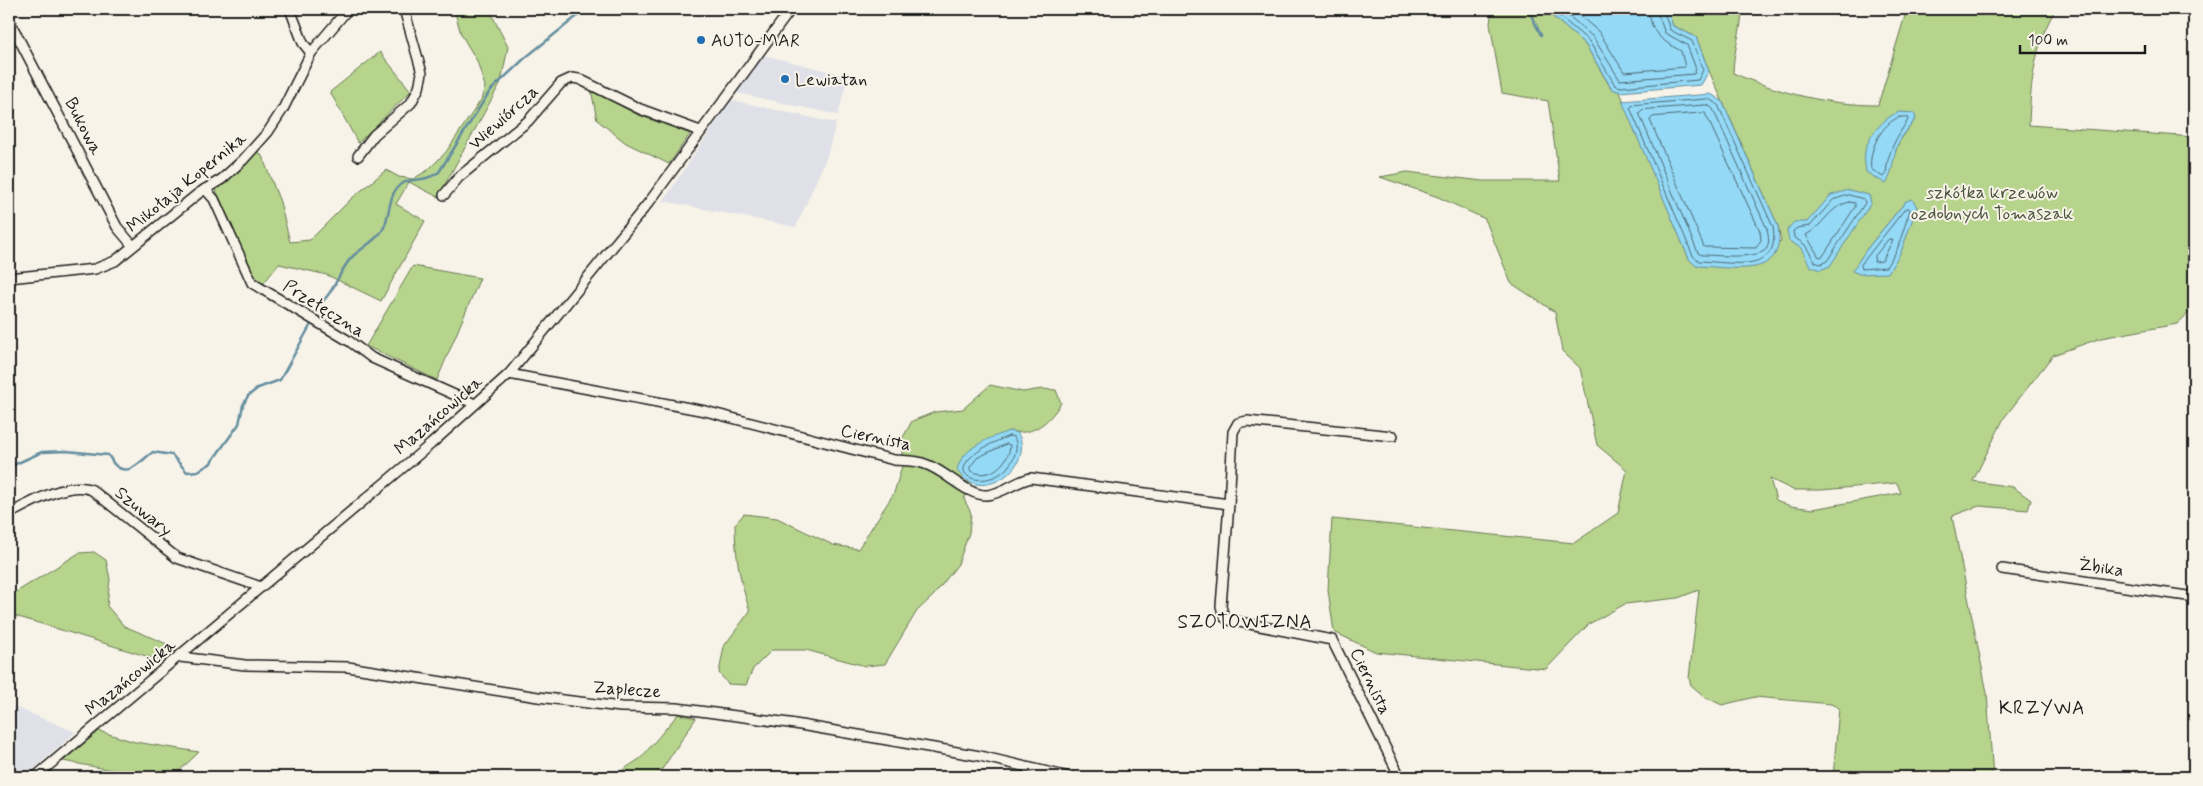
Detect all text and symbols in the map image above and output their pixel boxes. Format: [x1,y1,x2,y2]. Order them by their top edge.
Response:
scale bar [2020,22,2146,54]
place label: AUTO-MAR [711,29,800,53]
text: 100 m [2028,31,2068,51]
marker: AUTO-MAR [695,34,707,46]
place label: Lewiatan [795,68,867,92]
marker: Lewiatan [779,73,791,85]
street label: Wiewiórcza [464,80,544,156]
street label: Bukowa [58,94,108,160]
street label: Mikołaja Kopernika [122,127,252,239]
park label: szkółka krzewów ozdobnych Tomaszak [1911,181,2073,226]
street label: Przełęczna [278,274,369,343]
street label: Mazańcowicka [389,370,488,461]
street label: Ciernista [838,419,913,457]
street label: Szuwary [110,481,177,542]
street label: Żbika [2077,553,2125,583]
district label: SZOTOWIZNA [1177,610,1313,635]
street label: Mazańcowicka [80,634,181,722]
street label: Ciernista [1344,644,1397,719]
street label: Zaplecze [592,676,662,704]
district label: KRZYWA [1999,696,2085,721]

